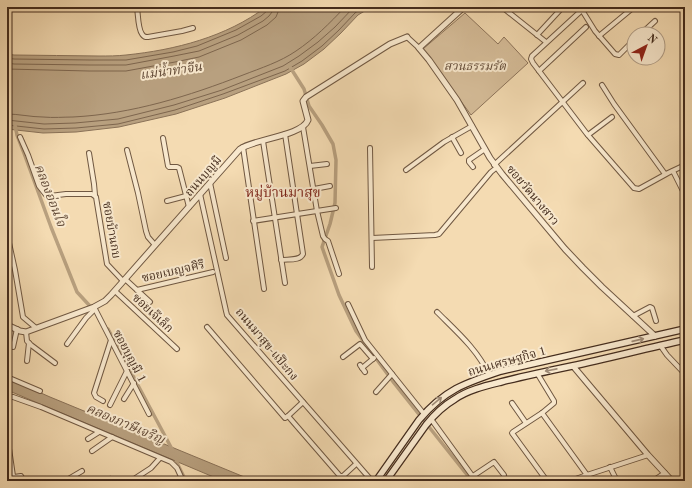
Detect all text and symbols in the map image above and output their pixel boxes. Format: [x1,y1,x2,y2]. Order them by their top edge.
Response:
north arrow [626,26,666,66]
text: N [645,33,659,47]
water label: แม่น้ำท่าจีน [139,57,203,82]
park label: สวนธรรมรัต [444,60,506,73]
street label: ถนนบุญมี [182,153,225,200]
water label: คลองอ่อนใจ [32,161,71,229]
street label: ซอยวัดนางสาว [504,162,562,228]
district label: หมู่บ้านมาสุข [245,184,321,201]
street label: ซอยบ้านกบ [100,200,124,260]
street label: ซอยเบญจศิริ [140,257,206,285]
street label: ซอยเจ๊เล็ก [130,290,177,336]
street label: ถนนมาสุข-แป๊ะกง [232,305,301,384]
street label: ซอยบุญมี 1 [109,327,150,385]
one-way arrow [631,336,644,343]
street label: ถนนเศรษฐกิจ 1 [466,343,548,379]
one-way arrow [545,367,558,375]
one-way arrow [431,397,442,406]
water label: คลองภาษีเจริญ [84,401,167,448]

